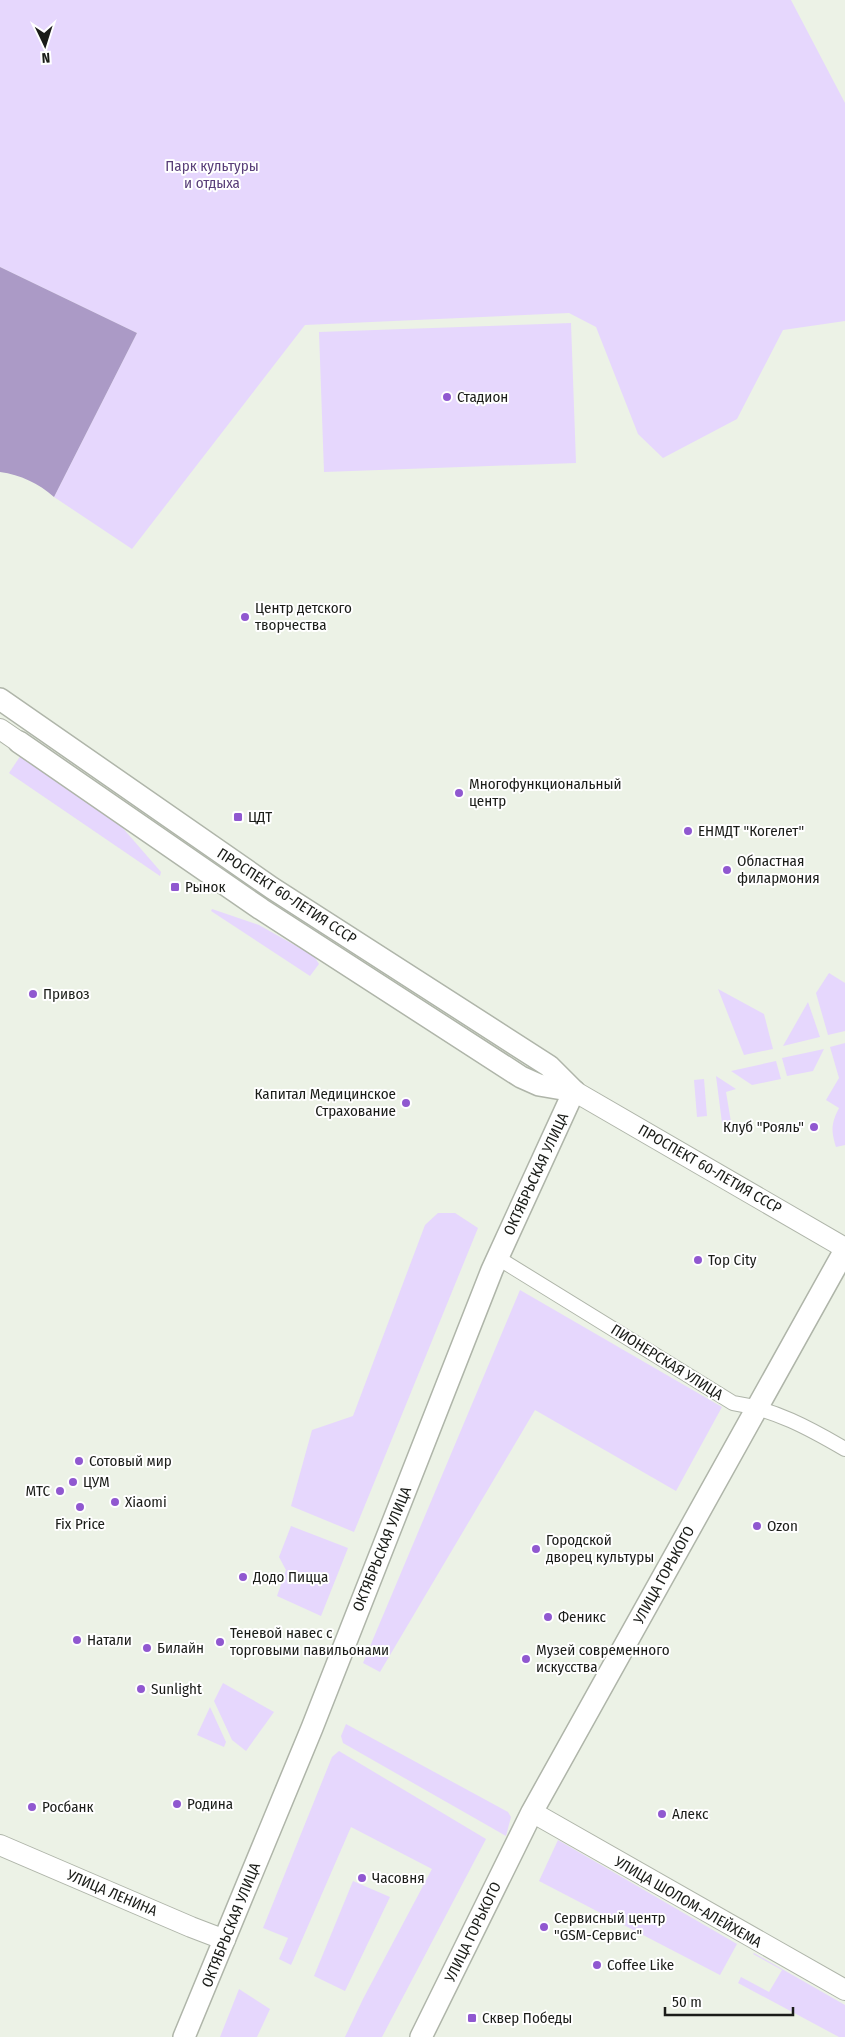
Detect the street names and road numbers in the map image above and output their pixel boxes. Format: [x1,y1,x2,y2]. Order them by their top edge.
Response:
street label: ПРОСПЕКТ 60-ЛЕТИЯ СССР [214,844,360,948]
street label: ОКТЯБРЬСКАЯ УЛИЦА [500,1110,572,1238]
street label: ПРОСПЕКТ 60-ЛЕТИЯ СССР [635,1121,785,1218]
street label: ПИОНЕРСКАЯ УЛИЦА [608,1320,726,1404]
street label: ОКТЯБРЬСКАЯ УЛИЦА [349,1484,415,1614]
street label: УЛИЦА ГОРЬКОГО [629,1523,698,1628]
street label: УЛИЦА ШОЛОМ-АЛЕЙХЕМА [610,1852,765,1952]
street label: ОКТЯБРЬСКАЯ УЛИЦА [198,1860,264,1990]
street label: УЛИЦА ЛЕНИНА [63,1865,160,1920]
street label: УЛИЦА ГОРЬКОГО [441,1879,505,1986]

